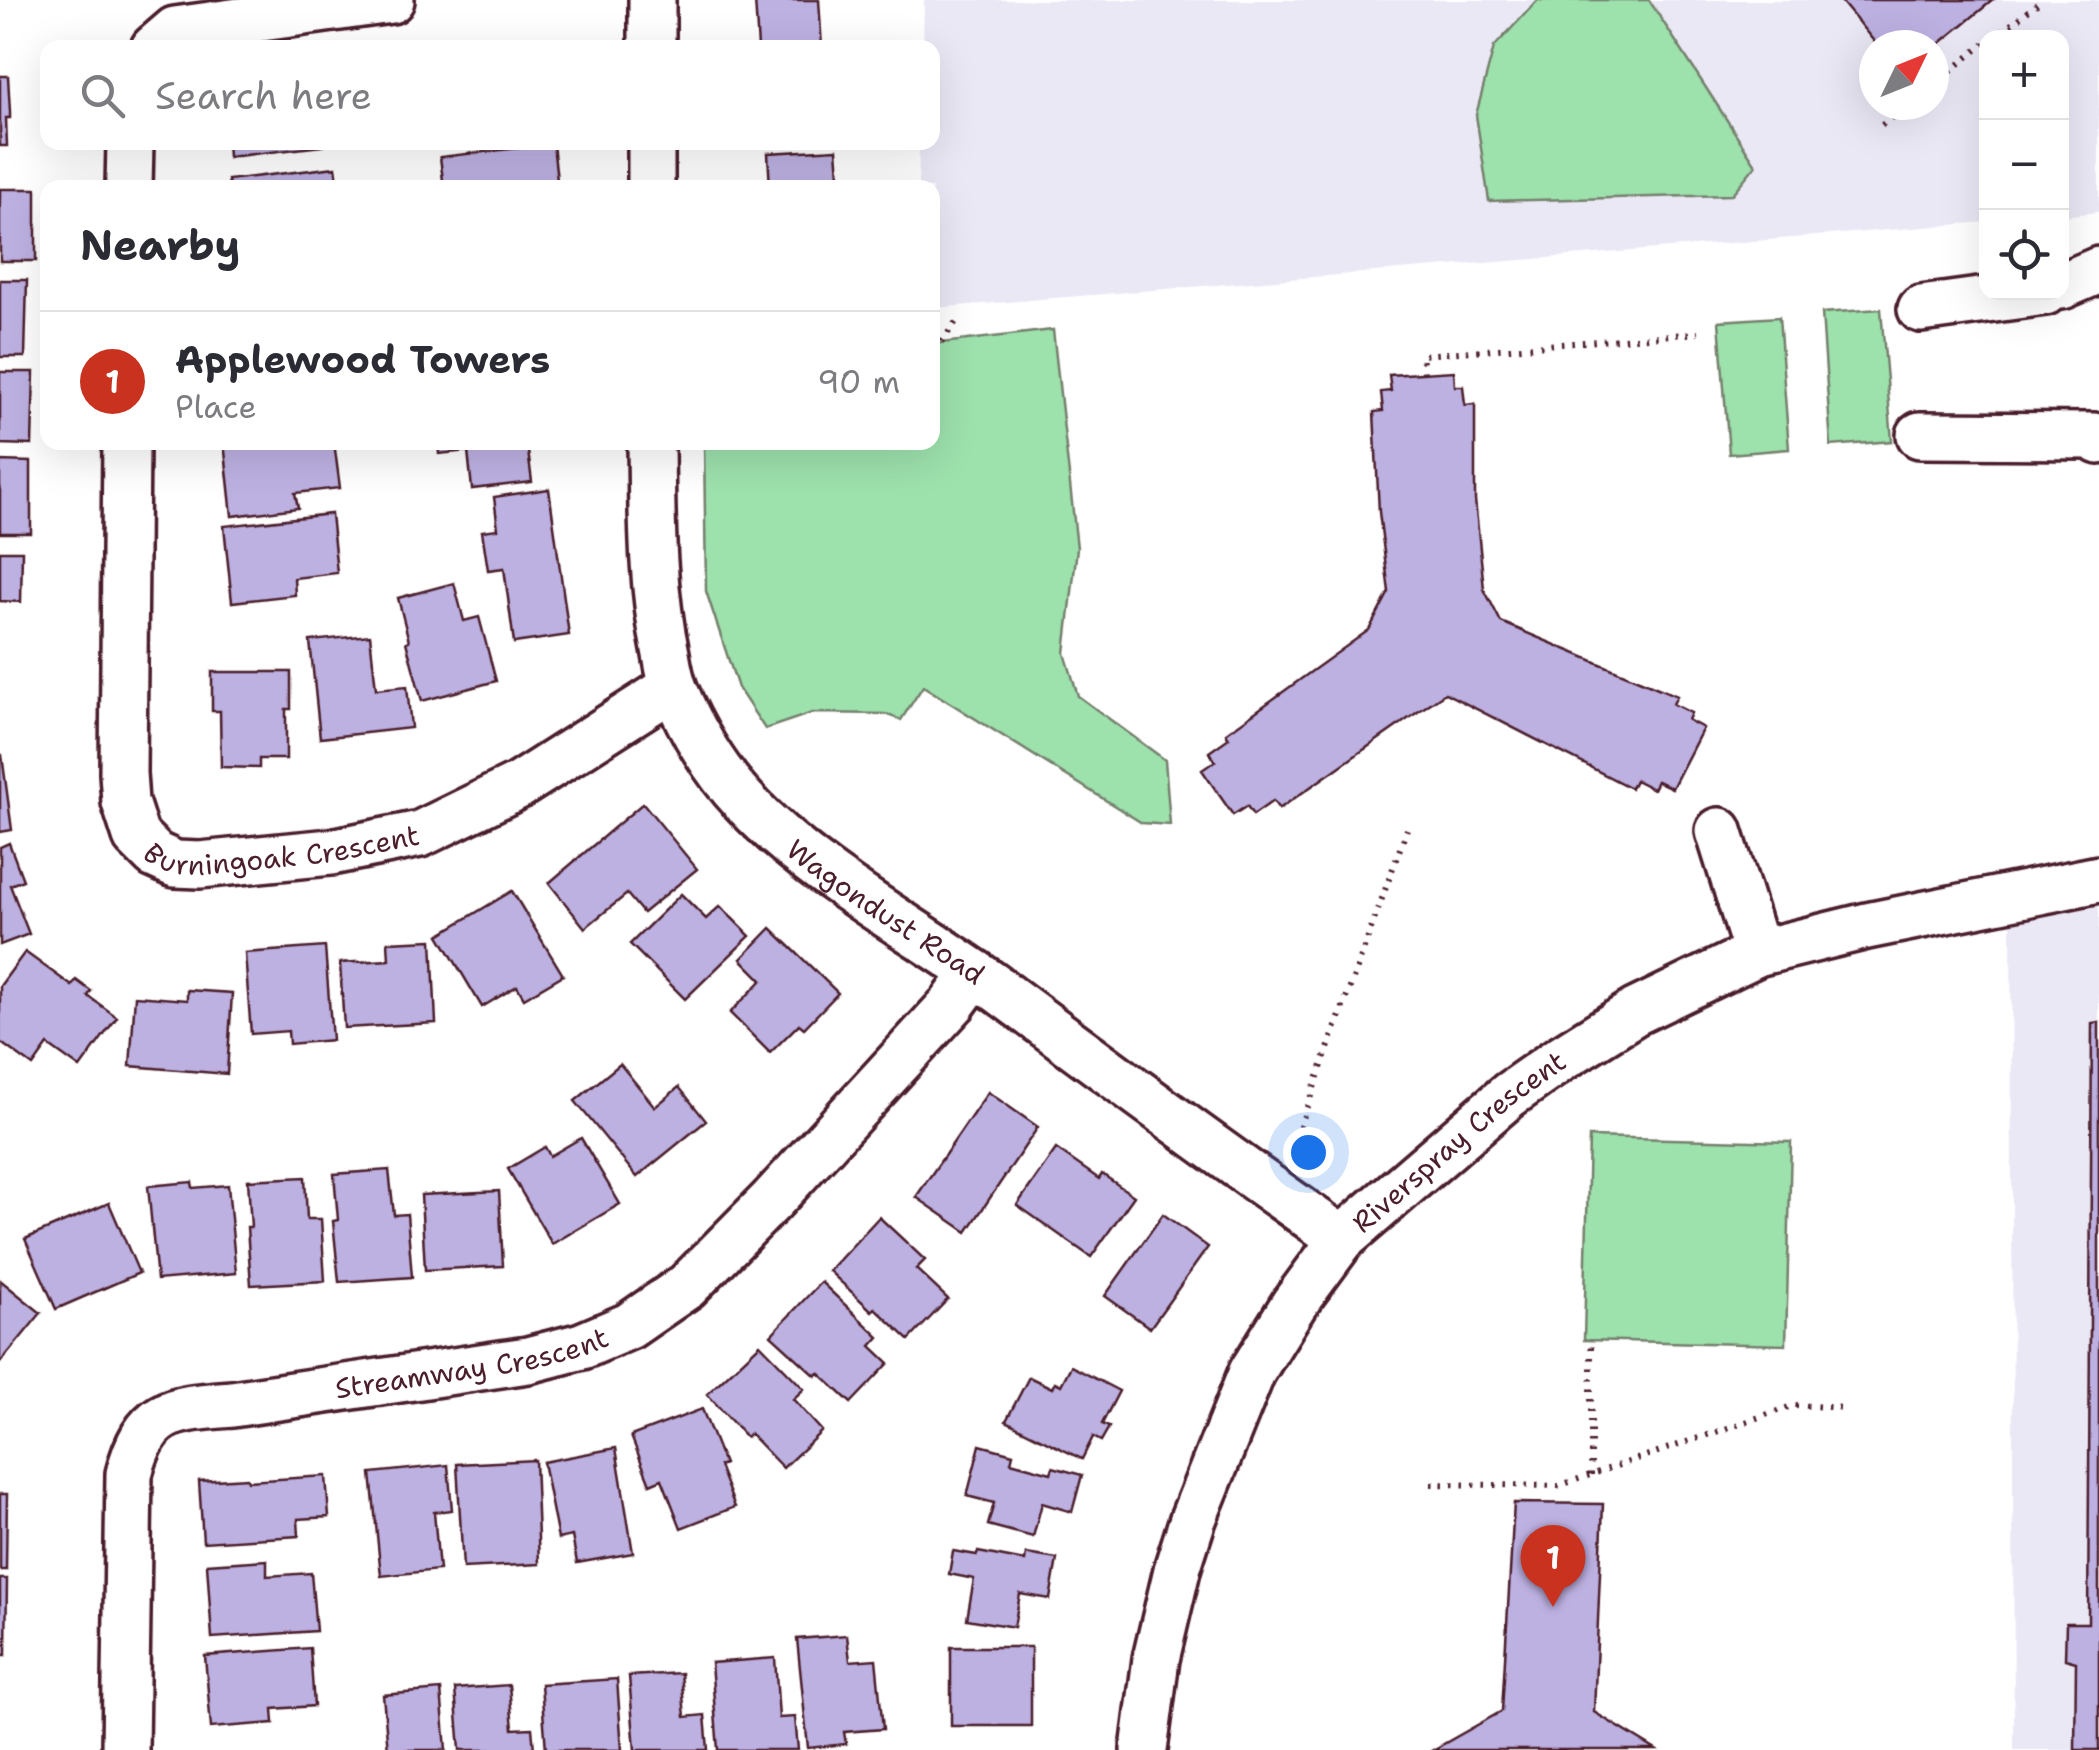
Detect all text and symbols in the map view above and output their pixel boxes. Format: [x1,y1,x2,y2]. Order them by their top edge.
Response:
north arrow [1859,30,1949,120]
map controls [1979,30,2069,300]
button: + [1979,30,2069,120]
search box [40,40,940,150]
icon: search [75,68,130,123]
text: Search here [155,70,372,121]
button: − [1979,120,2069,210]
button: locate [1979,210,2069,300]
text: Nearby [80,217,240,273]
text: Applewood Towers [175,334,550,385]
text: 1 [105,360,120,403]
text: 90 m [817,360,900,403]
text: Place [175,385,257,428]
street label: Burningoak Crescent [135,816,423,884]
street label: Wagondust Road [779,830,992,993]
street label: Riverspray Crescent [1344,1042,1573,1241]
your location [1283,1127,1334,1178]
street label: Streamway Crescent [333,1318,614,1407]
pin: 1 [1520,1524,1586,1607]

